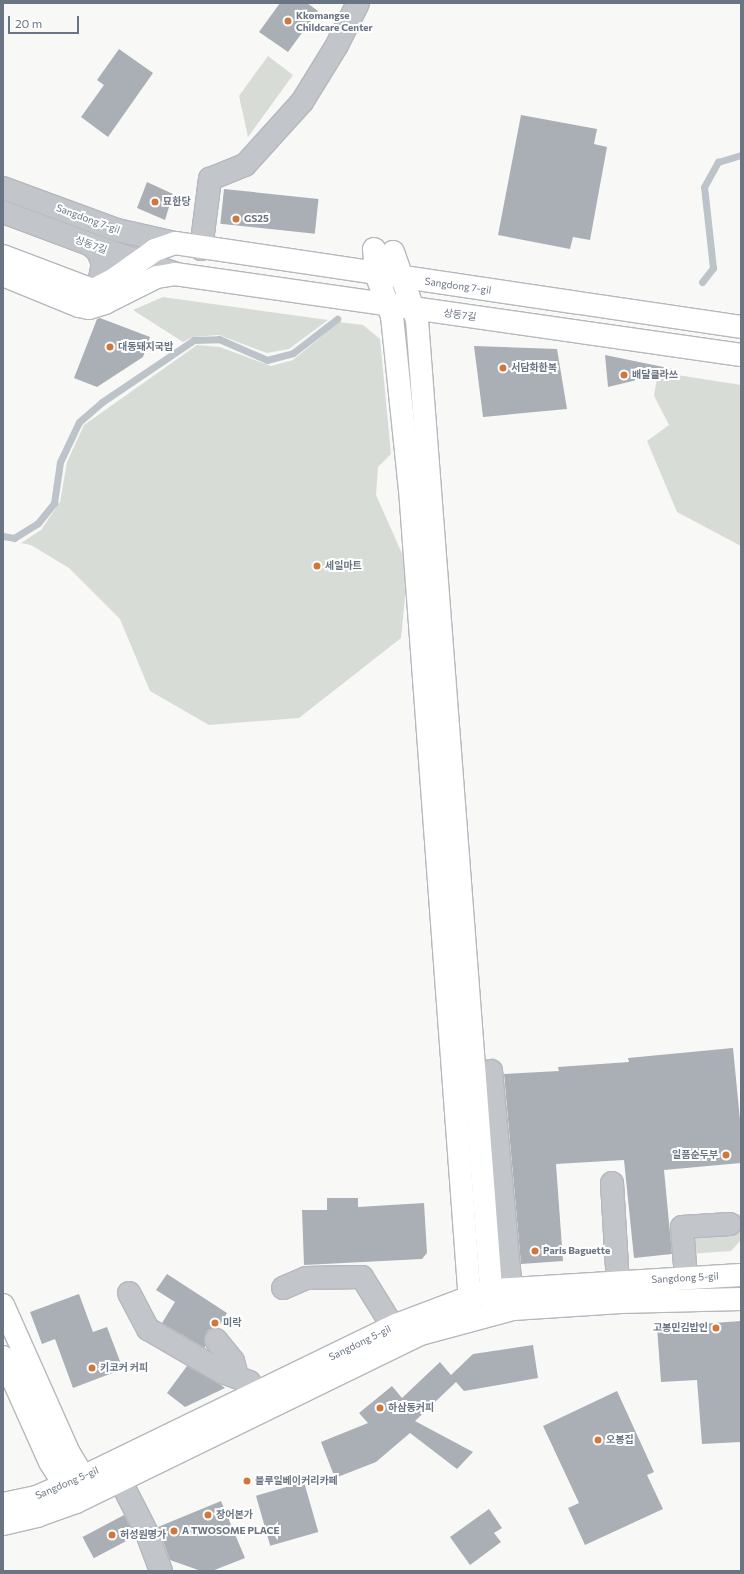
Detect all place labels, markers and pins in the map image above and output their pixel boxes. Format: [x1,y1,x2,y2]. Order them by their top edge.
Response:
place label: Kkomangse Childcare Center [296,9,373,32]
marker: Kkomangse Childcare Center [283,16,293,26]
place label: 묘한당 [163,196,191,208]
marker: 묘한당 [150,197,160,207]
place label: GS25 [244,213,269,225]
marker: GS25 [231,214,241,224]
place label: 대동돼지국밥 [118,341,173,353]
marker: 대동돼지국밥 [105,342,115,352]
place label: 서담화한복 [511,362,557,374]
marker: 서담화한복 [498,363,508,373]
place label: 배달클라쓰 [632,369,678,381]
marker: 배달클라쓰 [619,370,629,380]
place label: 세일마트 [325,560,362,572]
marker: 세일마트 [312,561,322,571]
place label: 일품순두부 [672,1149,718,1161]
marker: 일품순두부 [721,1150,731,1160]
place label: Paris Baguette [543,1245,610,1257]
marker: Paris Baguette [530,1246,540,1256]
place label: 미락 [223,1317,241,1329]
marker: 미락 [210,1318,220,1328]
place label: 고봉민김밥인 [653,1322,708,1334]
marker: 고봉민김밥인 [711,1323,721,1333]
place label: 키코커 커피 [100,1362,148,1374]
marker: 키코커 커피 [87,1363,97,1373]
place label: 하삼동커피 [388,1402,434,1414]
marker: 하삼동커피 [375,1403,385,1413]
place label: 오봉집 [606,1434,634,1446]
marker: 오봉집 [593,1435,603,1445]
place label: 블루일베이커리카페 [255,1475,338,1487]
marker: 블루일베이커리카페 [242,1476,252,1486]
place label: 장어본가 [216,1509,253,1521]
marker: 장어본가 [203,1510,213,1520]
place label: A TWOSOME PLACE [182,1525,279,1537]
marker: A TWOSOME PLACE [169,1526,179,1536]
place label: 허성원명가 [120,1529,166,1541]
marker: 허성원명가 [107,1530,117,1540]

